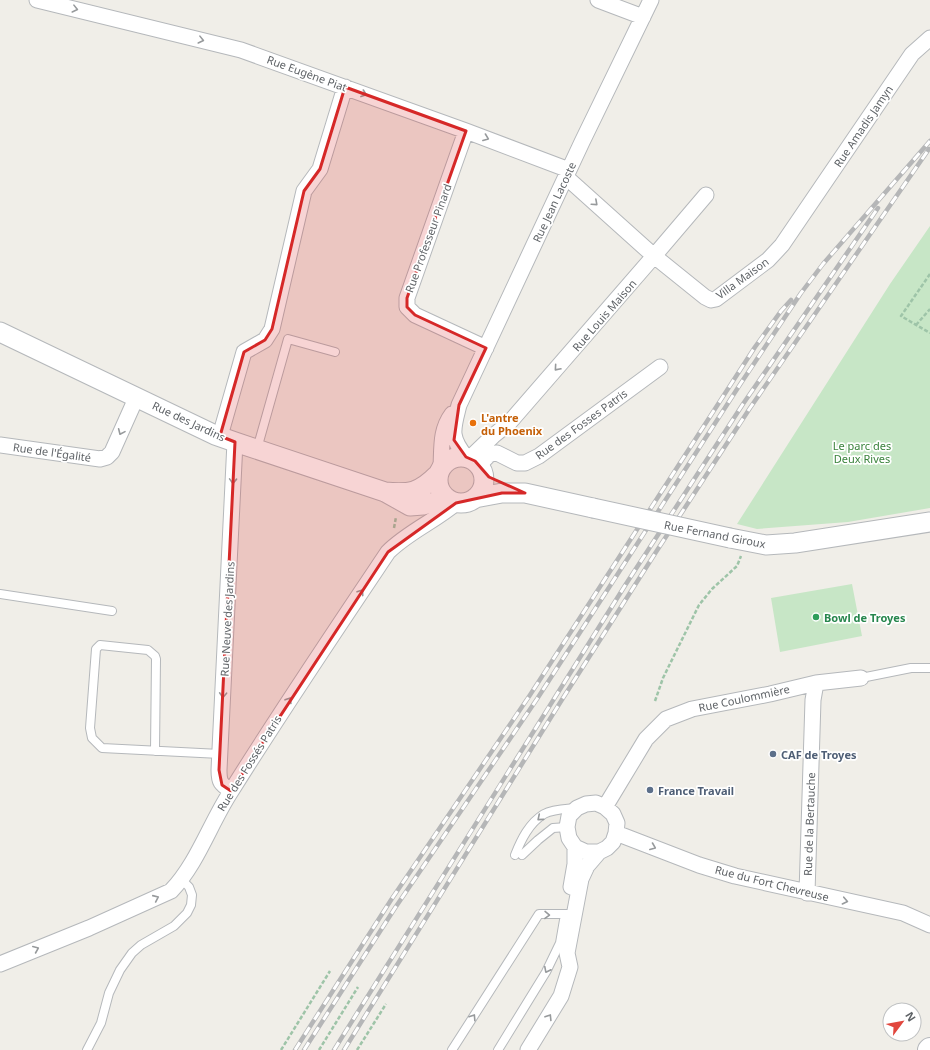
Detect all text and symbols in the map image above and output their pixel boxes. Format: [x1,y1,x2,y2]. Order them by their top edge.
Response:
one-way arrow [71,5,78,13]
one-way arrow [198,36,204,44]
street label: Rue Eugène Piat [265,52,349,94]
street label: Rue Amadis Jamyn [830,82,896,170]
one-way arrow [360,89,367,98]
one-way arrow [483,134,490,142]
street label: Rue Jean Lacoste [529,159,579,245]
street label: Rue Professeur Pinard [401,181,455,295]
one-way arrow [590,198,598,206]
street label: Villa Maison [713,254,771,302]
street label: Rue Louis Maison [569,276,639,354]
one-way arrow [554,363,562,371]
street label: Rue des Fosses Patris [532,385,630,463]
street label: Rue des Jardins [150,398,228,444]
place label: L'antre du Phoenix [481,410,543,438]
marker: L'antre du Phoenix [468,418,478,428]
one-way arrow [118,427,126,435]
park label: Le parc des Deux Rives [833,438,891,466]
street label: Rue de l'Égalité [12,439,92,465]
one-way arrow [229,478,238,484]
street label: Rue Fernand Giroux [663,517,767,551]
street label: Rue Neuve des Jardins [217,561,237,677]
one-way arrow [356,589,363,596]
place label: Bowl de Troyes [824,610,906,625]
marker: Bowl de Troyes [811,612,821,622]
street label: Rue Coulommière [697,681,791,715]
one-way arrow [218,692,227,698]
one-way arrow [284,697,292,704]
street label: Rue des Fossés Patris [213,712,285,814]
place label: CAF de Troyes [781,747,857,762]
marker: CAF de Troyes [768,749,778,759]
street label: Rue de la Bertauche [800,772,818,876]
place label: France Travail [658,783,734,798]
marker: France Travail [645,785,655,795]
one-way arrow [537,814,545,821]
one-way arrow [650,842,657,850]
street label: Rue du Fort Chevreuse [713,862,831,904]
one-way arrow [152,895,159,903]
one-way arrow [842,896,848,904]
one-way arrow [544,910,550,919]
one-way arrow [33,946,40,954]
one-way arrow [544,966,552,973]
north arrow [882,1002,922,1042]
text: N [902,1009,920,1024]
one-way arrow [468,1014,476,1021]
one-way arrow [544,1014,551,1021]

